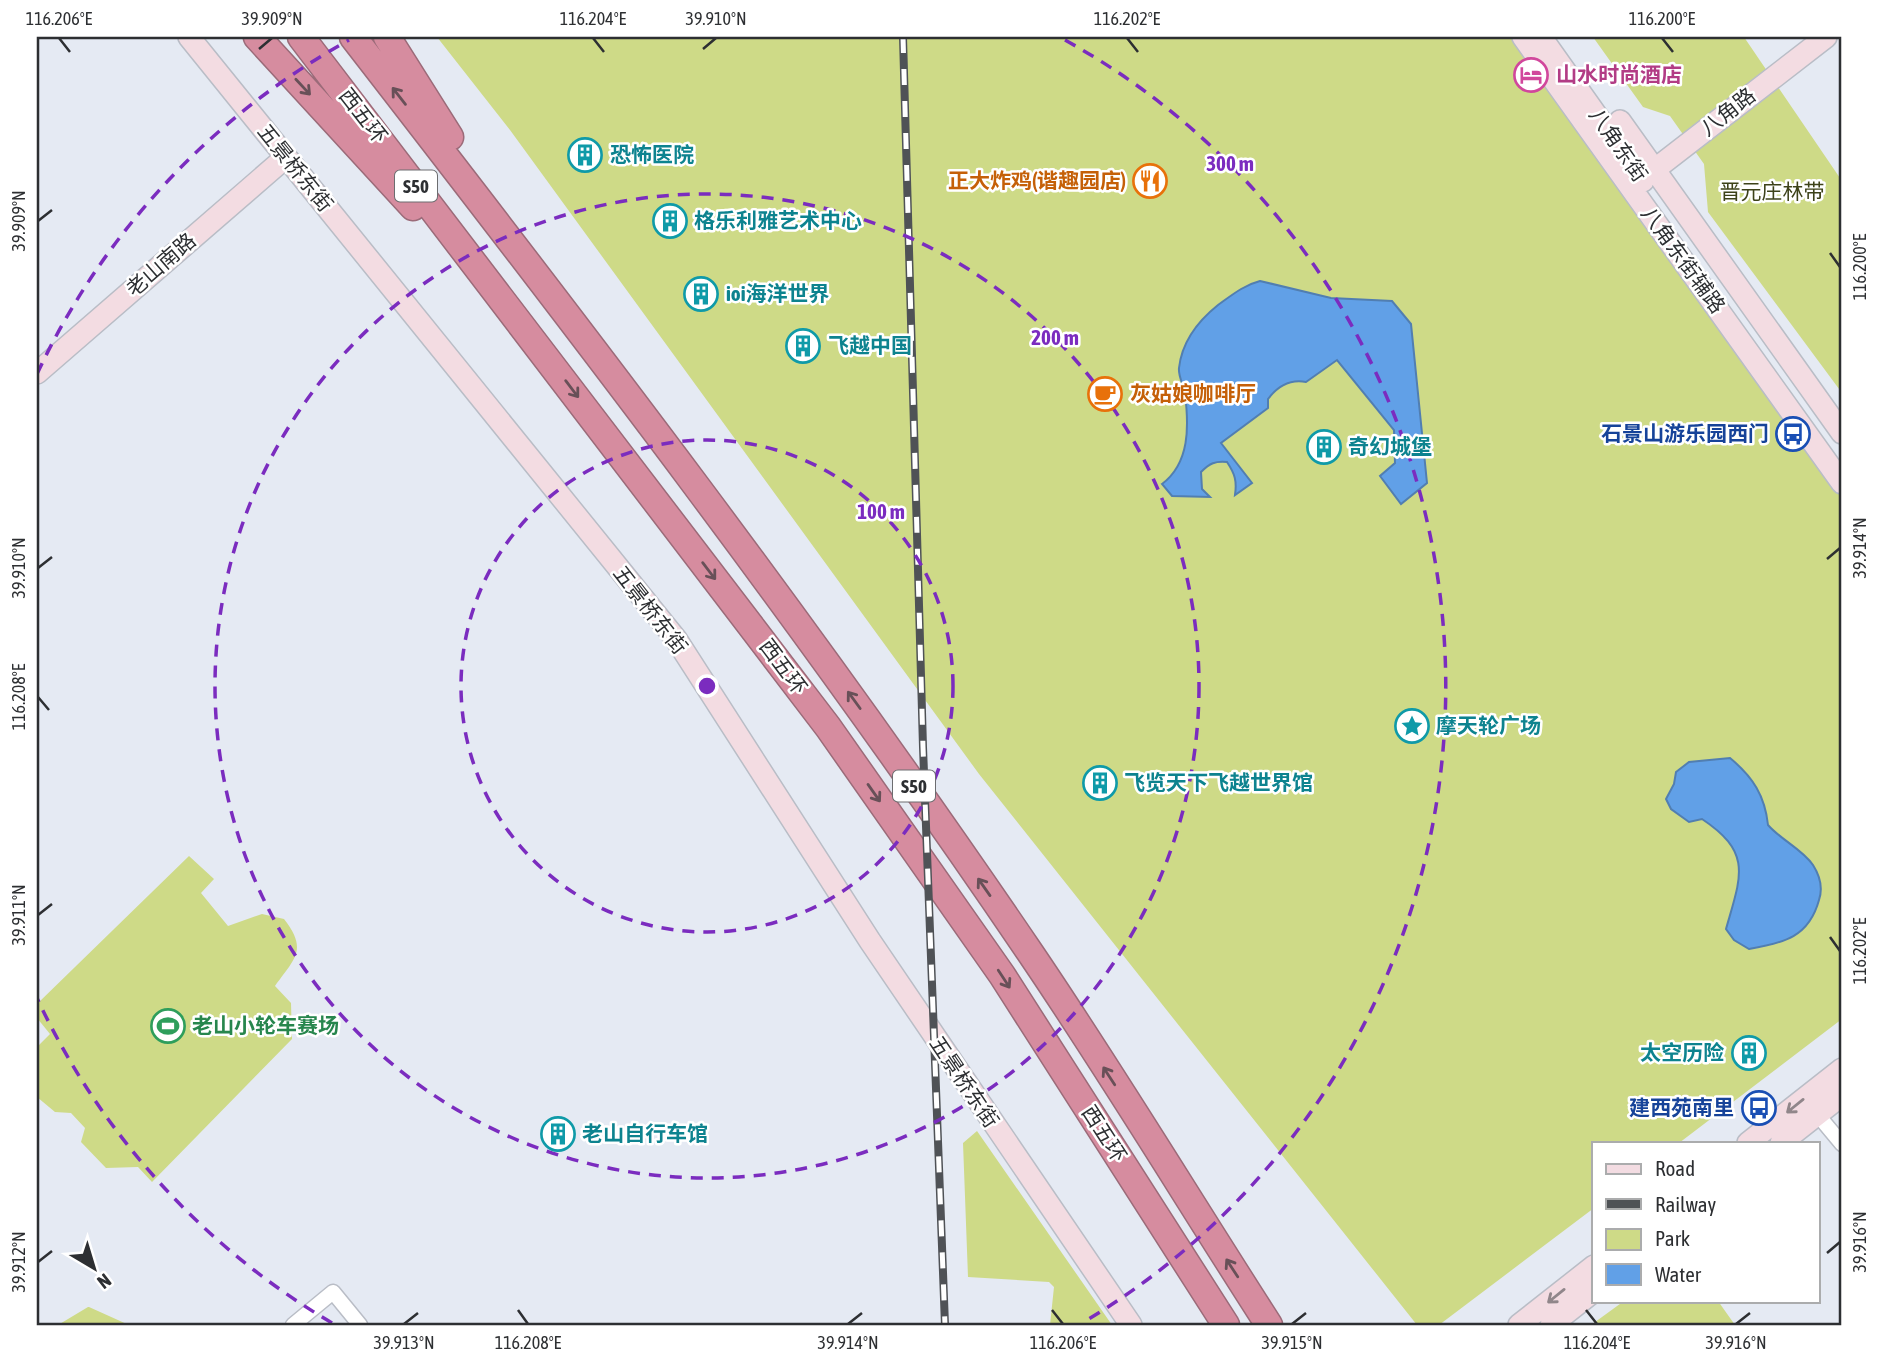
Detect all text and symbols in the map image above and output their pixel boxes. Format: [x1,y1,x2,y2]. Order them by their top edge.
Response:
text: 116.206°E [26,8,93,29]
text: 39.909°N [241,8,303,29]
text: 116.204°E [560,8,627,29]
text: 39.910°N [685,8,747,29]
text: 116.202°E [1094,8,1161,29]
text: 116.200°E [1629,8,1696,29]
hotel icon: 山水时尚酒店 [1512,56,1550,94]
place label: 山水时尚酒店 [1556,62,1682,86]
one-way arrow [294,78,311,95]
street label: 八角路 [1695,82,1760,140]
street label: 西五环 [335,83,393,148]
one-way arrow [391,87,406,106]
street label: 八角东街 [1585,103,1653,186]
street label: 五景桥东街 [253,119,338,216]
building icon: 恐怖医院 [566,136,604,174]
place label: 恐怖医院 [610,142,694,166]
text: 300 m [1206,151,1254,175]
restaurant icon: 正大炸鸡(谐趣园店) [1131,162,1169,200]
place label: 正大炸鸡(谐趣园店) [948,168,1126,192]
road number: S50 [395,170,437,202]
park label: 晋元庄林带 [1720,179,1825,203]
text: 39.909°N [8,190,29,252]
street label: 八角东街辅路 [1637,201,1731,317]
building icon: 格乐利雅艺术中心 [651,202,689,240]
place label: 格乐利雅艺术中心 [694,208,862,232]
street label: 老山南路 [121,228,200,301]
text: 116.200°E [1849,233,1870,300]
building icon: ioi海洋世界 [682,275,720,313]
place label: ioi海洋世界 [726,281,830,305]
text: 200 m [1031,325,1079,349]
building icon: 飞越中国 [784,327,822,365]
place label: 飞越中国 [828,333,912,357]
cafe icon: 灰姑娘咖啡厅 [1086,375,1124,413]
one-way arrow [565,379,579,398]
place label: 灰姑娘咖啡厅 [1130,381,1256,405]
bus stop icon: 石景山游乐园西门 [1774,415,1812,453]
place label: 石景山游乐园西门 [1601,421,1769,445]
building icon: 奇幻城堡 [1305,428,1343,466]
place label: 奇幻城堡 [1348,434,1432,458]
text: 100 m [857,499,905,523]
text: 39.914°N [1849,517,1870,579]
text: 39.910°N [8,537,29,599]
street label: 五景桥东街 [609,561,693,658]
one-way arrow [702,561,717,579]
street label: 西五环 [755,634,812,699]
text: 116.208°E [8,663,29,730]
centre of rings [695,674,719,698]
one-way arrow [846,691,861,710]
place icon: 摩天轮广场 [1393,707,1431,745]
place label: 摩天轮广场 [1436,713,1541,737]
building icon: 飞览天下飞越世界馆 [1081,764,1119,802]
place label: 飞览天下飞越世界馆 [1124,770,1313,794]
road number: S50 [893,771,935,802]
one-way arrow [867,783,881,802]
one-way arrow [977,878,991,897]
text: 39.911°N [8,884,29,946]
text: 116.202°E [1849,917,1870,984]
one-way arrow [997,969,1012,988]
sports icon: 老山小轮车赛场 [149,1007,187,1045]
place label: 老山小轮车赛场 [192,1013,339,1037]
street label: 五景桥东街 [926,1031,1004,1132]
building icon: 太空历险 [1730,1034,1768,1072]
place label: 太空历险 [1640,1040,1724,1064]
one-way arrow [1102,1067,1116,1087]
bus stop icon: 建西苑南里 [1740,1089,1778,1127]
place label: 建西苑南里 [1629,1095,1734,1119]
one-way arrow [1786,1098,1805,1113]
street label: 西五环 [1078,1101,1132,1166]
building icon: 老山自行车馆 [539,1115,577,1153]
place label: 老山自行车馆 [582,1121,708,1145]
legend [1592,1142,1820,1302]
text: Road [1655,1156,1695,1180]
text: Railway [1655,1192,1717,1216]
text: 39.916°N [1849,1211,1870,1273]
text: Park [1655,1226,1690,1250]
text: 39.912°N [8,1231,29,1293]
north arrow [60,1232,130,1302]
one-way arrow [1225,1258,1239,1278]
text: Water [1655,1262,1702,1286]
text: N [93,1269,116,1294]
one-way arrow [1548,1288,1566,1303]
text: 39.913°N [373,1332,435,1353]
text: 116.208°E [495,1332,562,1353]
text: 39.914°N [817,1332,879,1353]
text: 116.206°E [1030,1332,1097,1353]
text: 39.915°N [1261,1332,1323,1353]
text: 116.204°E [1564,1332,1631,1353]
text: 39.916°N [1705,1332,1767,1353]

